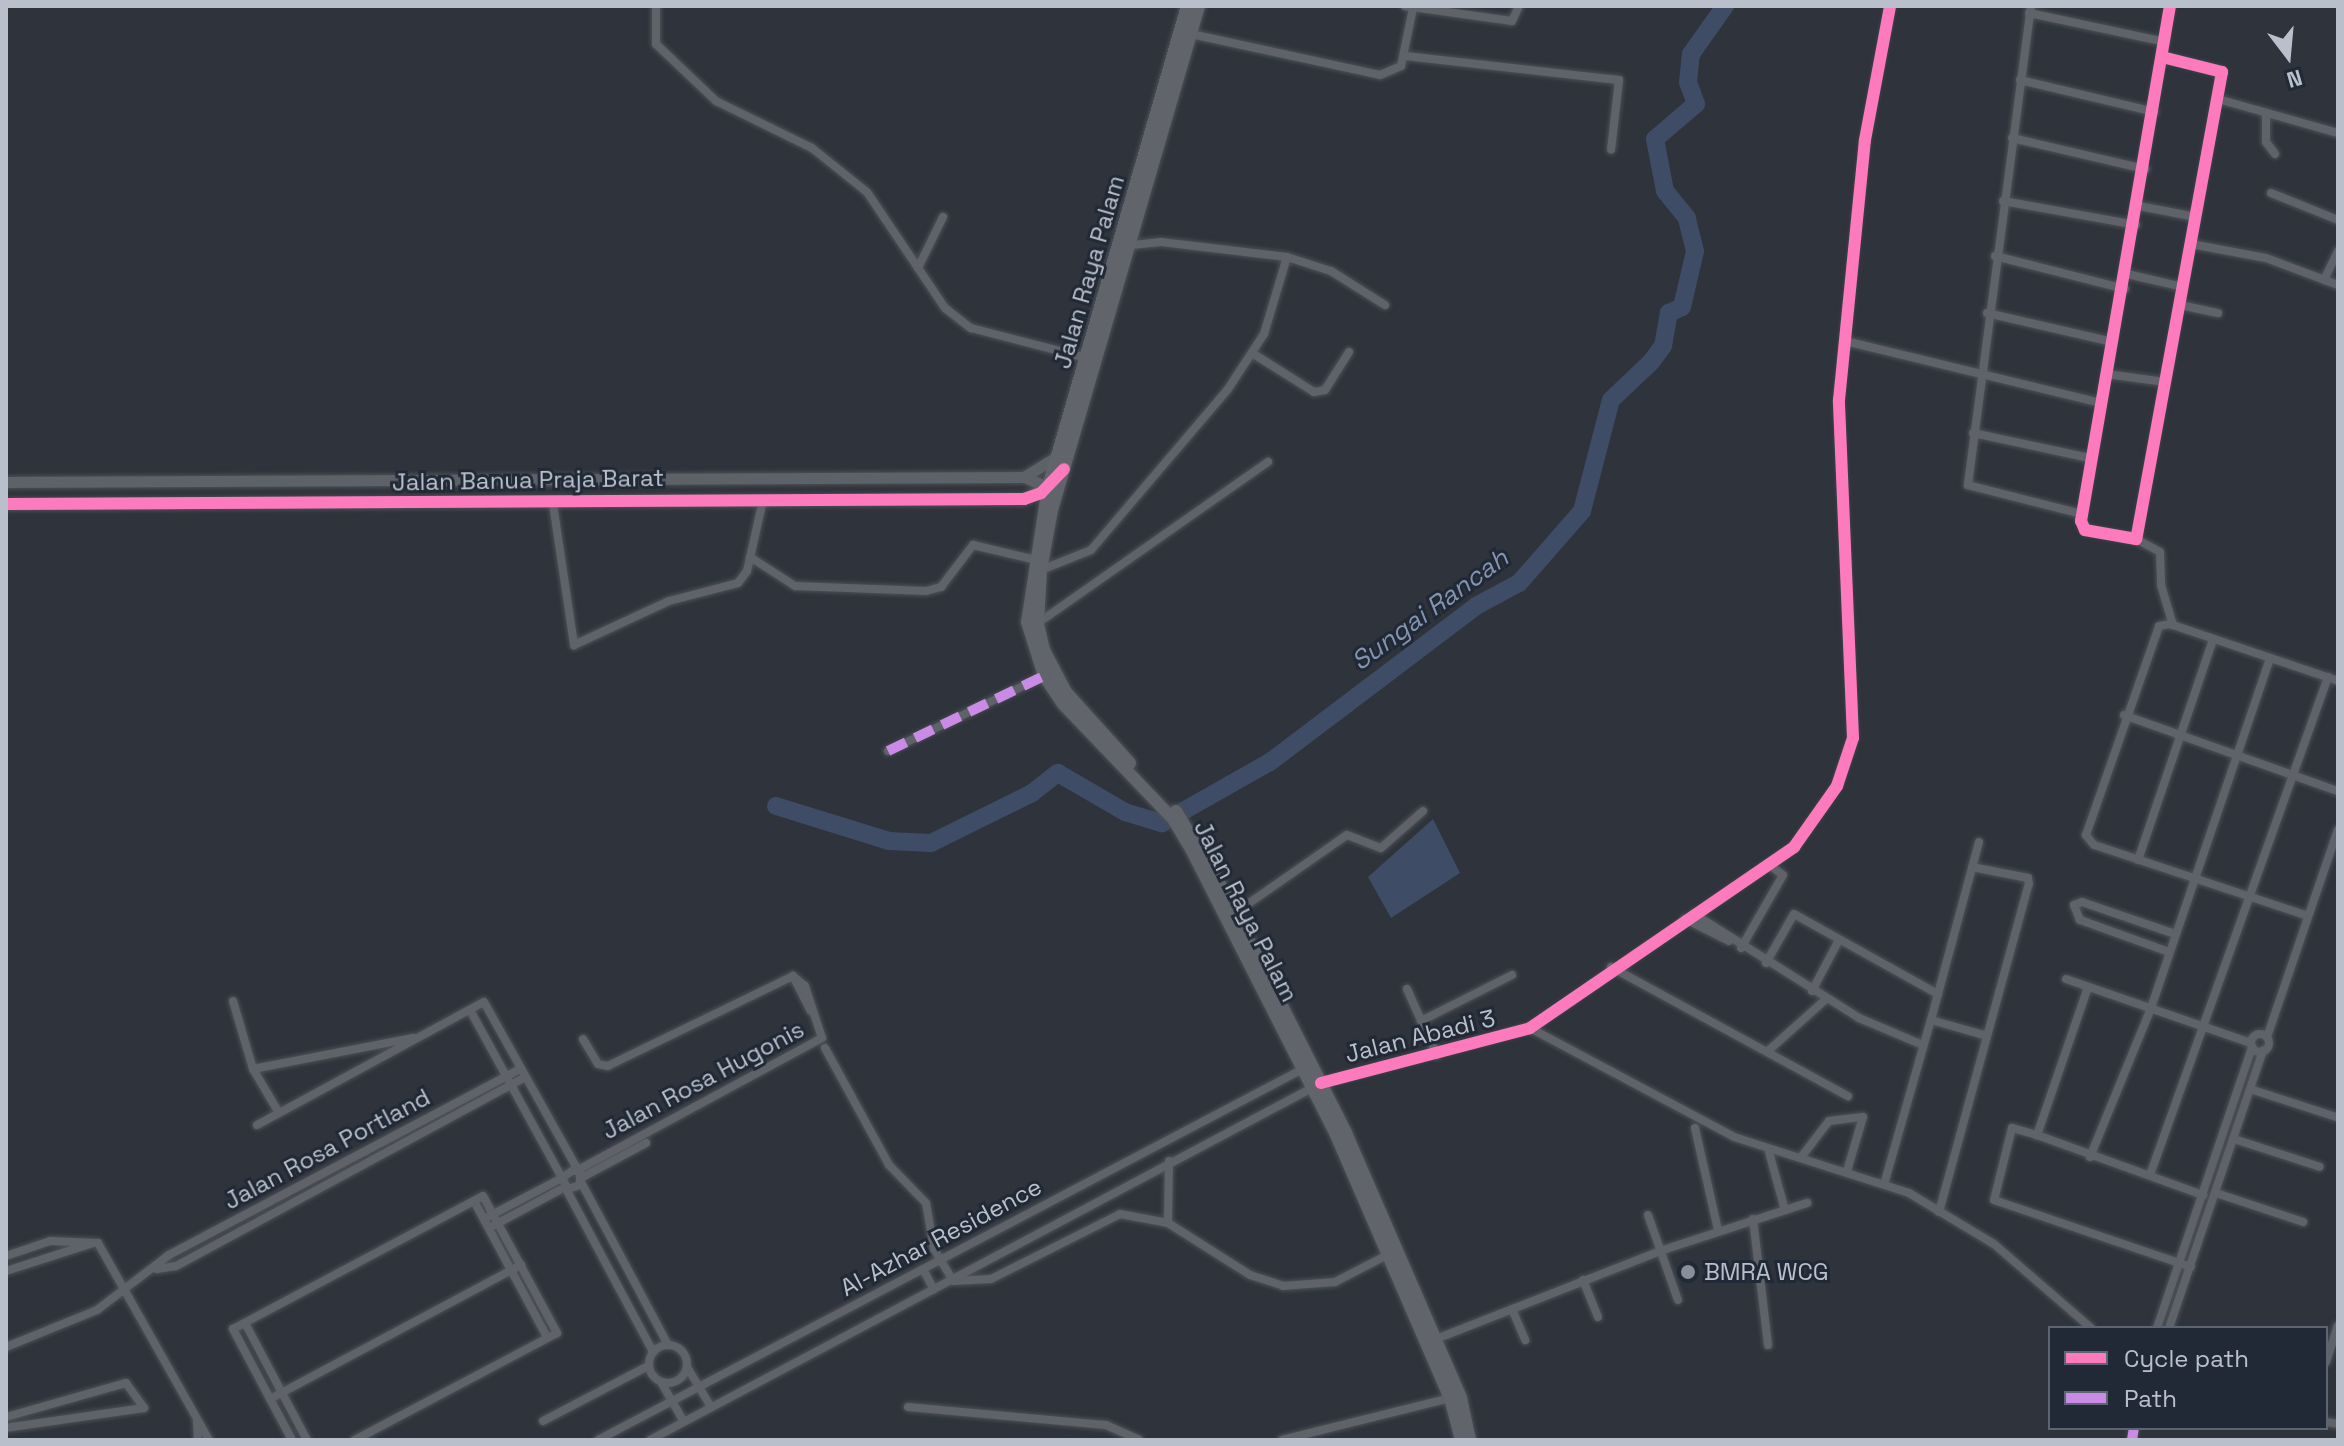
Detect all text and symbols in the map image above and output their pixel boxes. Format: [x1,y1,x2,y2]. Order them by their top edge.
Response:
north arrow [2248,16,2328,96]
text: N [2284,64,2306,95]
street label: Jalan Raya Palam [1048,172,1130,372]
street label: Jalan Banua Praja Barat [392,463,664,497]
water label: Sungai Rancah [1346,543,1514,677]
street label: Jalan Raya Palam [1188,816,1304,1006]
street label: Jalan Abadi 3 [1342,1003,1498,1069]
street label: Jalan Rosa Hugonis [597,1015,809,1145]
street label: Jalan Rosa Portland [219,1082,435,1216]
street label: Al-Azhar Residence [835,1172,1047,1302]
place label: BMRA WCG [1704,1258,1829,1286]
marker: BMRA WCG [1679,1263,1697,1281]
legend [2048,1326,2328,1430]
text: Cycle path [2124,1343,2249,1374]
text: Path [2124,1383,2177,1414]

